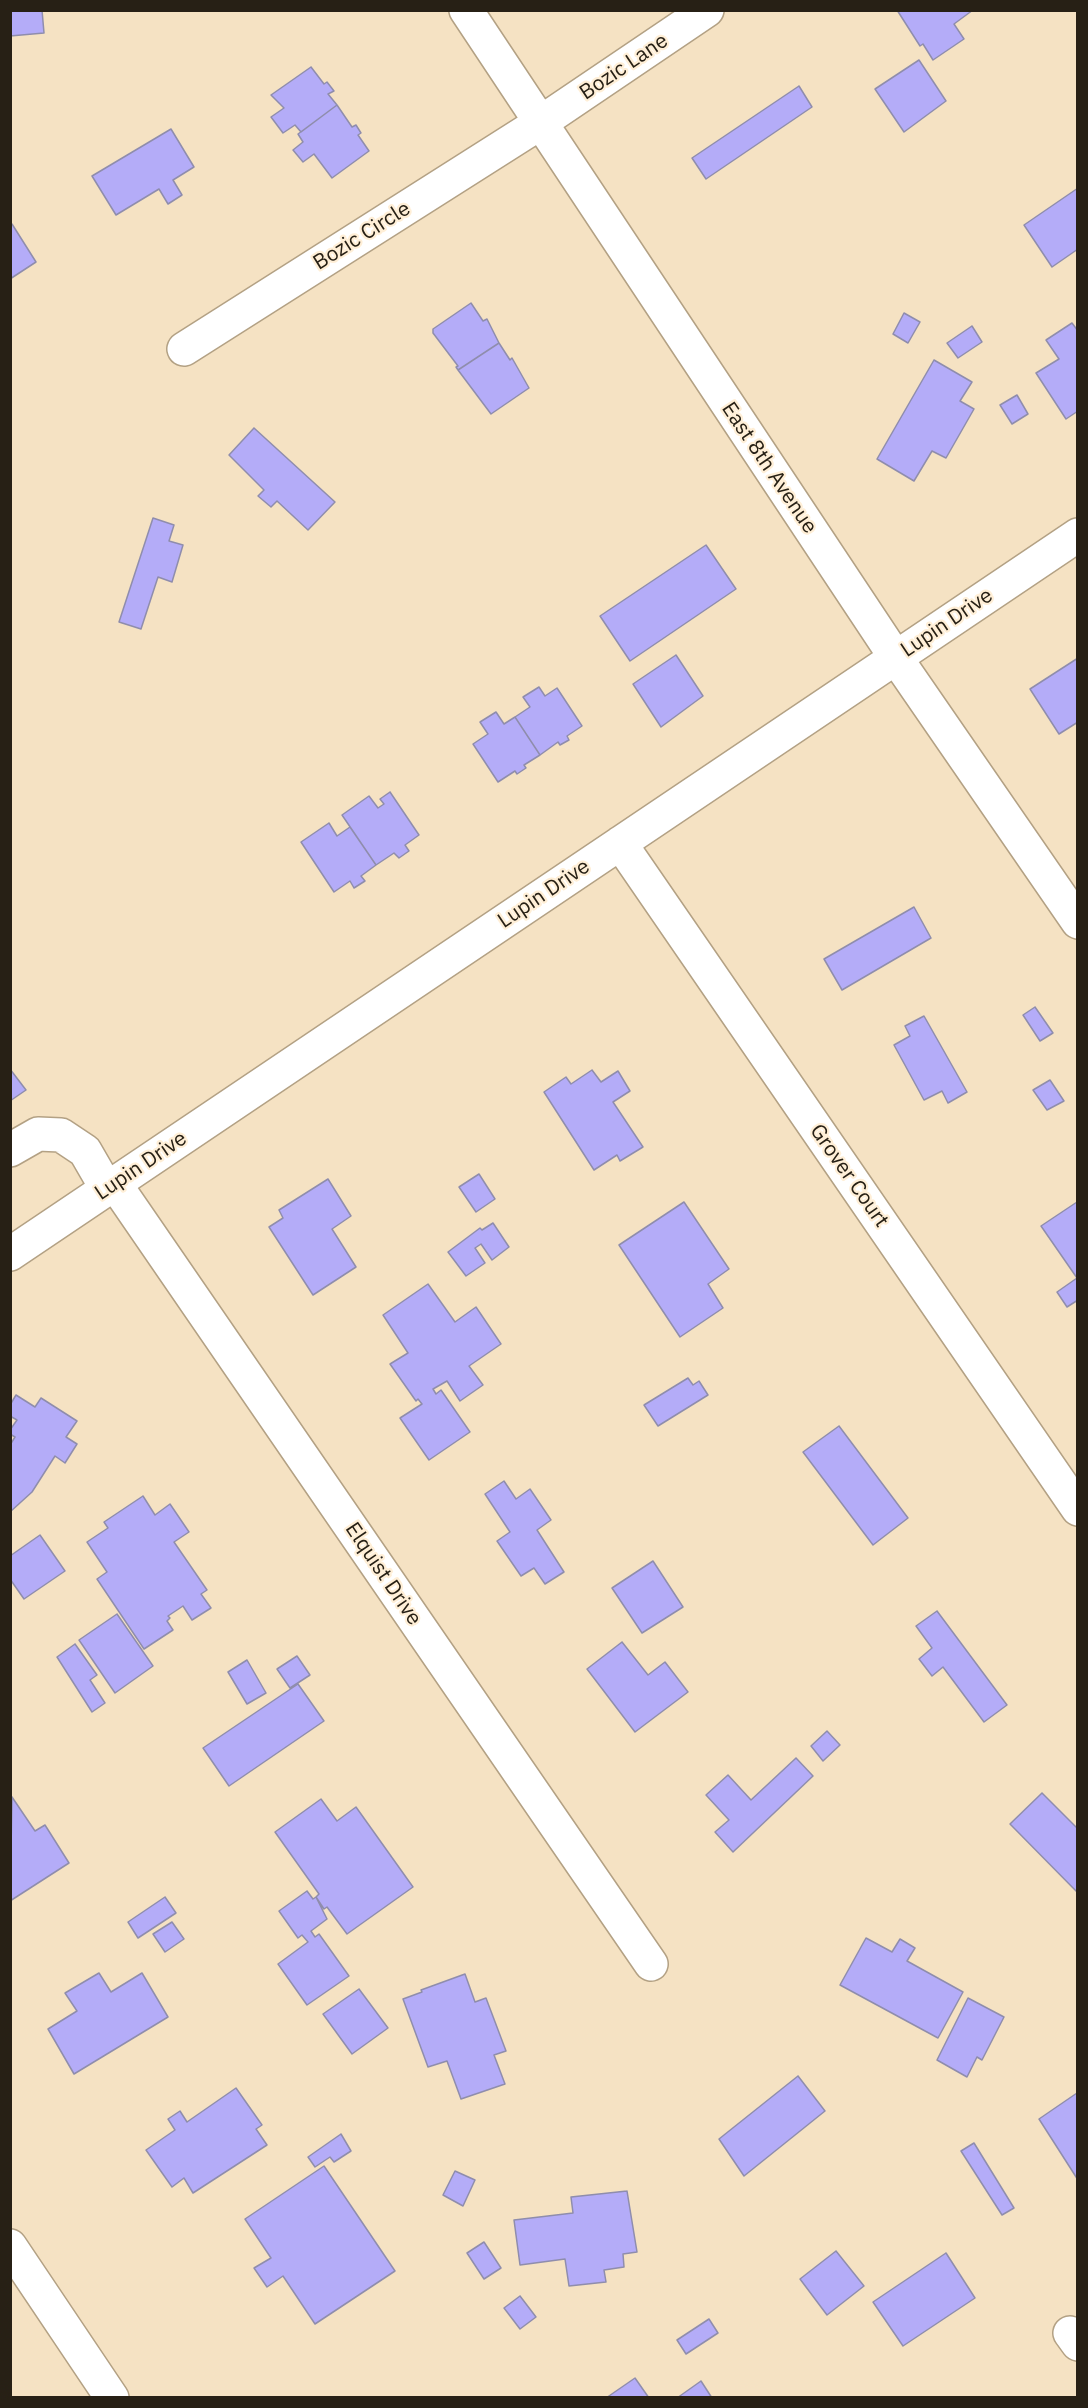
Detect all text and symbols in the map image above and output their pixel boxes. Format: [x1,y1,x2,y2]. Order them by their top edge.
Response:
street label: Bozic Lane [575,28,673,106]
street label: Bozic Circle [309,196,415,276]
street label: East 8th Avenue [716,398,822,538]
street label: Lupin Drive [896,583,998,663]
street label: Lupin Drive [493,854,595,934]
street label: Grover Court [804,1120,894,1232]
street label: Lupin Drive [90,1126,192,1206]
street label: Elquist Drive [339,1518,427,1630]

